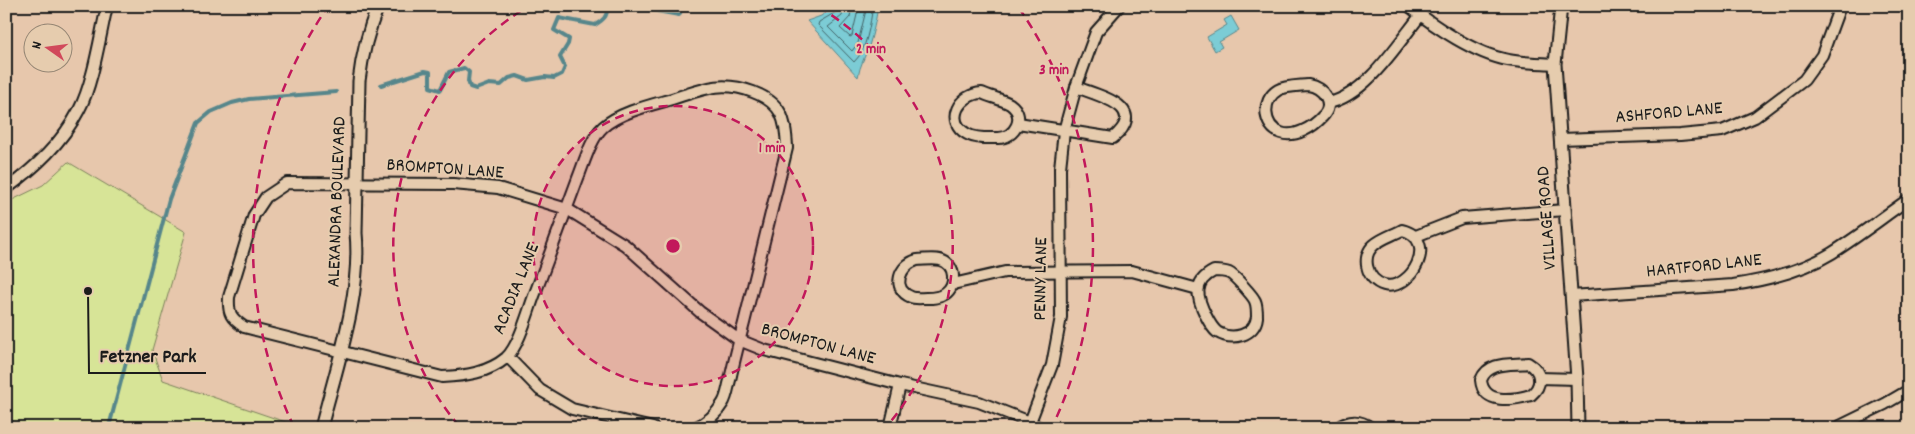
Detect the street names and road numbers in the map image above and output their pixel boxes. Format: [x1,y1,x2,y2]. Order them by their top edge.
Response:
street label: ASHFORD LANE [1614,96,1724,132]
street label: ALEXANDRA BOULEVARD [322,116,354,288]
street label: BROMPTON LANE [386,152,505,188]
street label: VILLAGE ROAD [1531,165,1565,271]
street label: PENNY LANE [1028,237,1056,321]
street label: ACADIA LANE [486,239,548,339]
street label: HARTFORD LANE [1645,247,1763,286]
street label: BROMPTON LANE [758,317,879,373]

